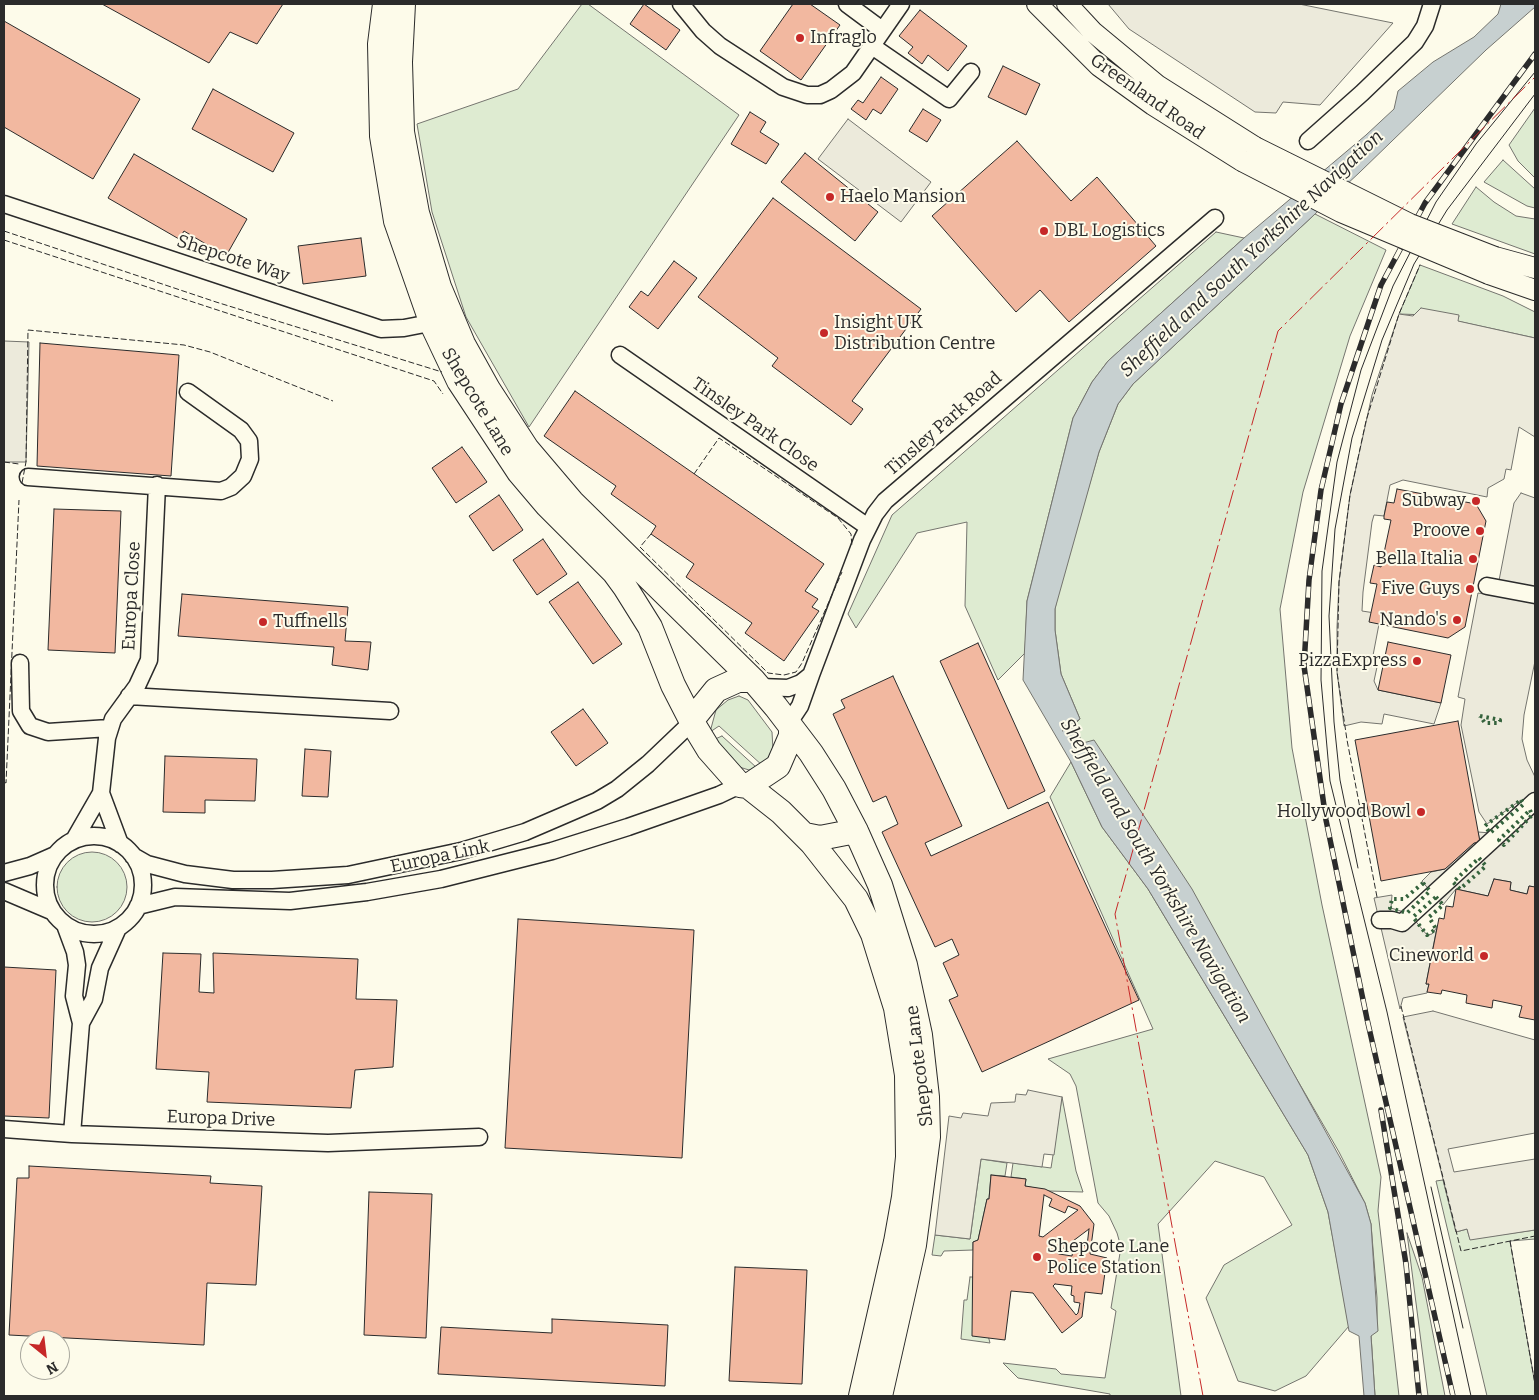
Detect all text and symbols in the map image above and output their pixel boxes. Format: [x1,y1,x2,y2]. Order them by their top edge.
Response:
place label: Infraglo [810,27,877,49]
marker: Infraglo [794,32,806,44]
street label: Greenland Road [1086,50,1208,144]
water label: Sheffield and South Yorkshire Navigation [1116,126,1388,382]
place label: Haelo Mansion [840,186,966,208]
marker: Haelo Mansion [824,191,836,203]
place label: DBL Logistics [1054,220,1165,242]
marker: DBL Logistics [1038,225,1050,237]
street label: Shepcote Way [174,231,292,287]
place label: Insight UK Distribution Centre [834,312,995,354]
marker: Insight UK Distribution Centre [818,327,830,339]
street label: Shepcote Lane [436,344,518,460]
street label: Tinsley Park Road [881,368,1007,480]
street label: Tinsley Park Close [687,373,823,477]
place label: Subway [1401,490,1466,512]
marker: Subway [1470,495,1482,507]
place label: Proove [1413,520,1470,542]
marker: Proove [1474,525,1486,537]
street label: Europa Close [118,541,146,651]
place label: Bella Italia [1376,548,1463,570]
marker: Bella Italia [1467,553,1479,565]
place label: Five Guys [1381,578,1460,600]
marker: Five Guys [1464,583,1476,595]
place label: Nando's [1380,609,1447,631]
place label: Tuffnells [273,611,347,633]
marker: Nando's [1451,614,1463,626]
marker: Tuffnells [257,616,269,628]
place label: PizzaExpress [1298,650,1407,672]
marker: PizzaExpress [1411,655,1423,667]
water label: Sheffield and South Yorkshire Navigation [1055,714,1255,1028]
place label: Hollywood Bowl [1277,801,1411,823]
marker: Hollywood Bowl [1415,806,1427,818]
street label: Europa Link [388,836,492,878]
place label: Cineworld [1389,945,1474,967]
marker: Cineworld [1478,950,1490,962]
street label: Shepcote Lane [902,1004,938,1128]
street label: Europa Drive [166,1106,276,1132]
place label: Shepcote Lane Police Station [1047,1236,1169,1278]
marker: Shepcote Lane Police Station [1031,1251,1043,1263]
north arrow [20,1330,70,1380]
text: N [43,1358,61,1378]

